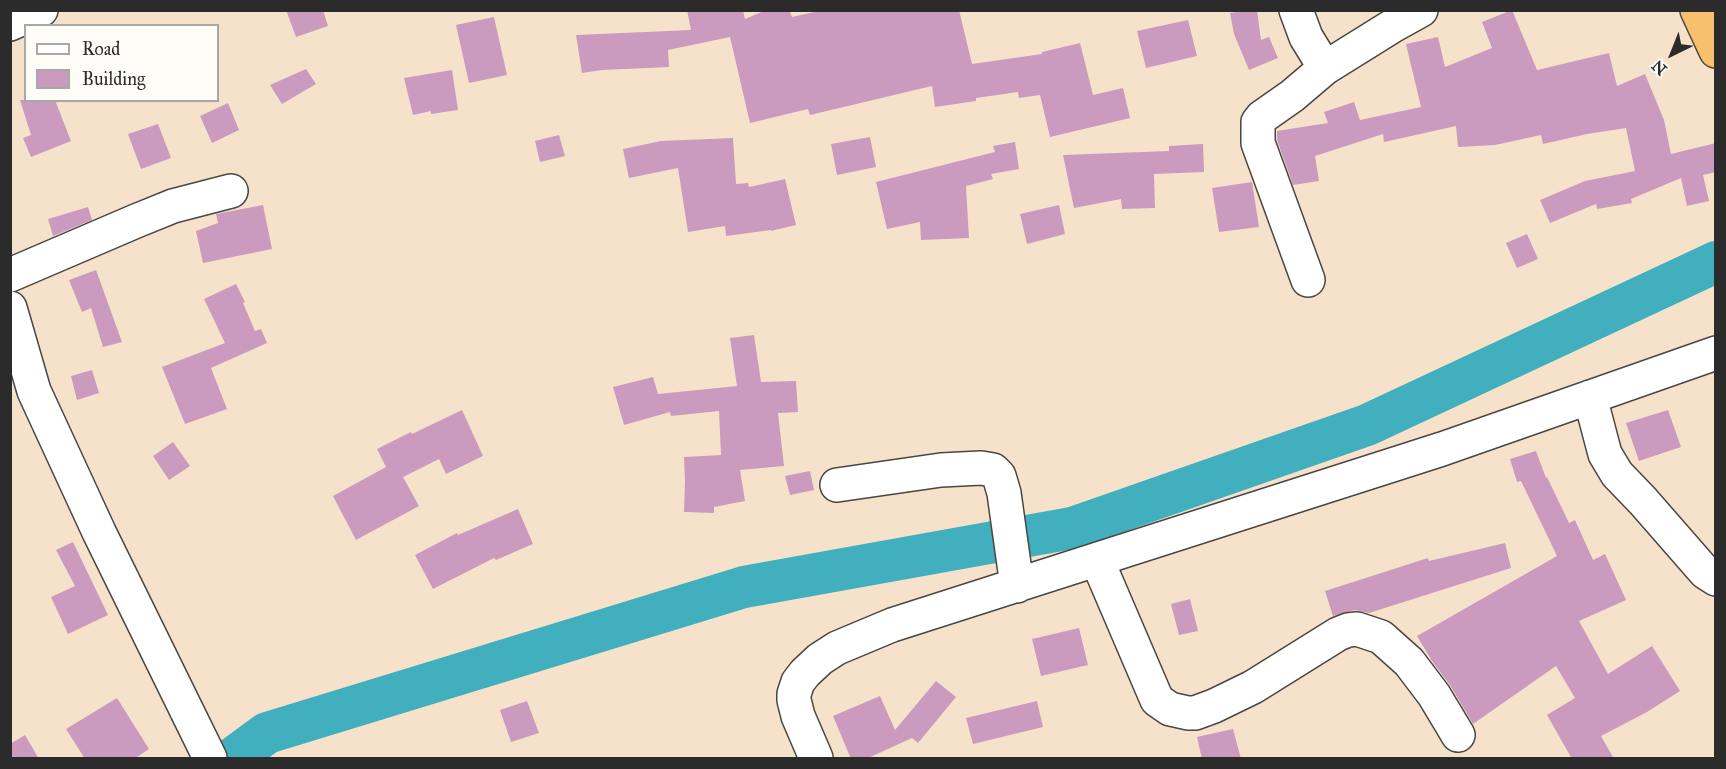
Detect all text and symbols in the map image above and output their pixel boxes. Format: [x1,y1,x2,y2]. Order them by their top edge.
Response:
legend [24,24,219,102]
north arrow [1642,24,1702,84]
text: Road [82,38,120,60]
text: N [1648,56,1671,79]
text: Building [82,68,145,90]

